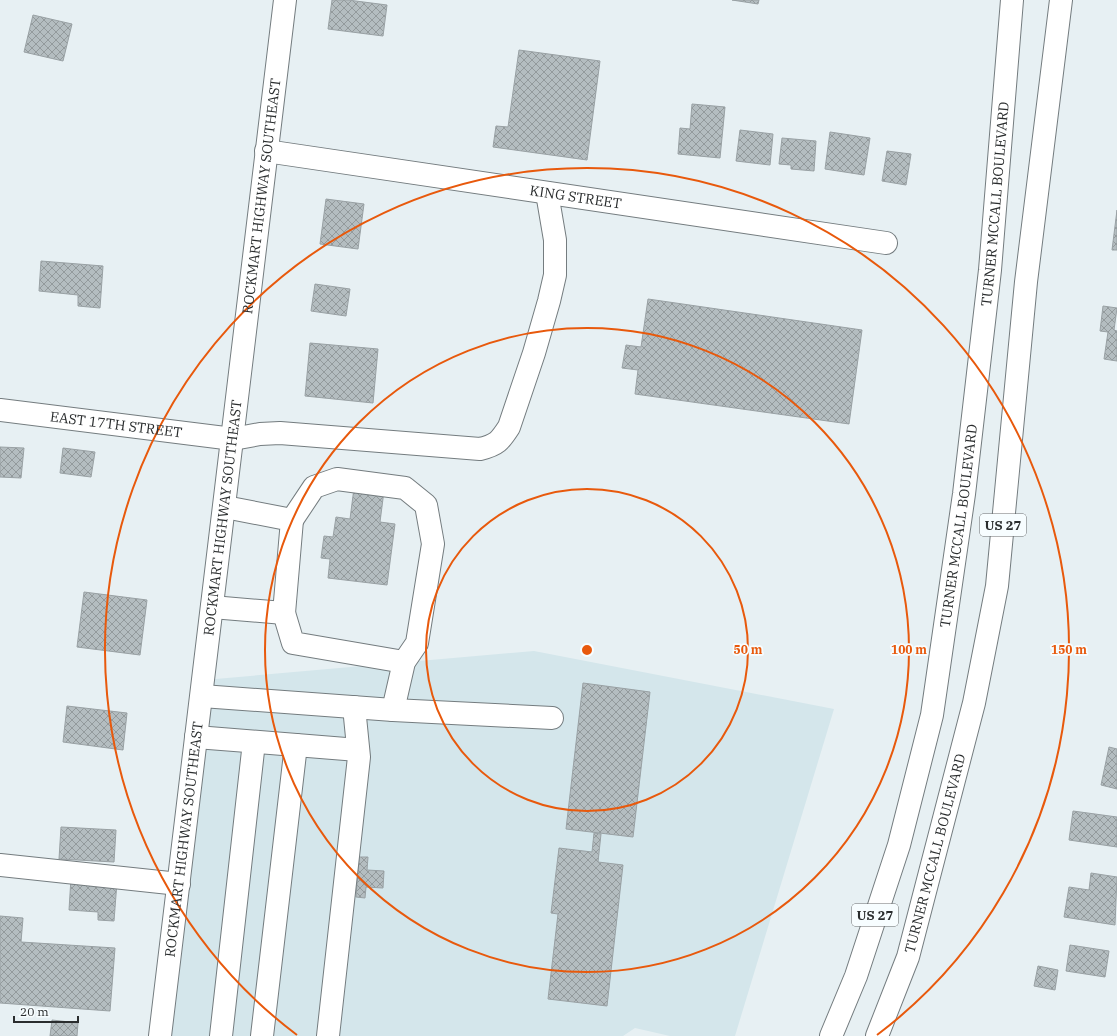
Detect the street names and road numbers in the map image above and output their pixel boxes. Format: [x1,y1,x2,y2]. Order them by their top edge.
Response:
street label: ROCKMART HIGHWAY SOUTHEAST [238,77,284,315]
street label: TURNER MCCALL BOULEVARD [977,101,1013,307]
street label: KING STREET [528,181,623,213]
street label: ROCKMART HIGHWAY SOUTHEAST [199,399,246,637]
street label: EAST 17TH STREET [49,407,183,442]
street label: TURNER MCCALL BOULEVARD [936,423,981,629]
road number: US 27 [980,514,1026,536]
street label: ROCKMART HIGHWAY SOUTHEAST [161,721,207,958]
street label: TURNER MCCALL BOULEVARD [900,752,970,955]
road number: US 27 [852,904,898,926]

